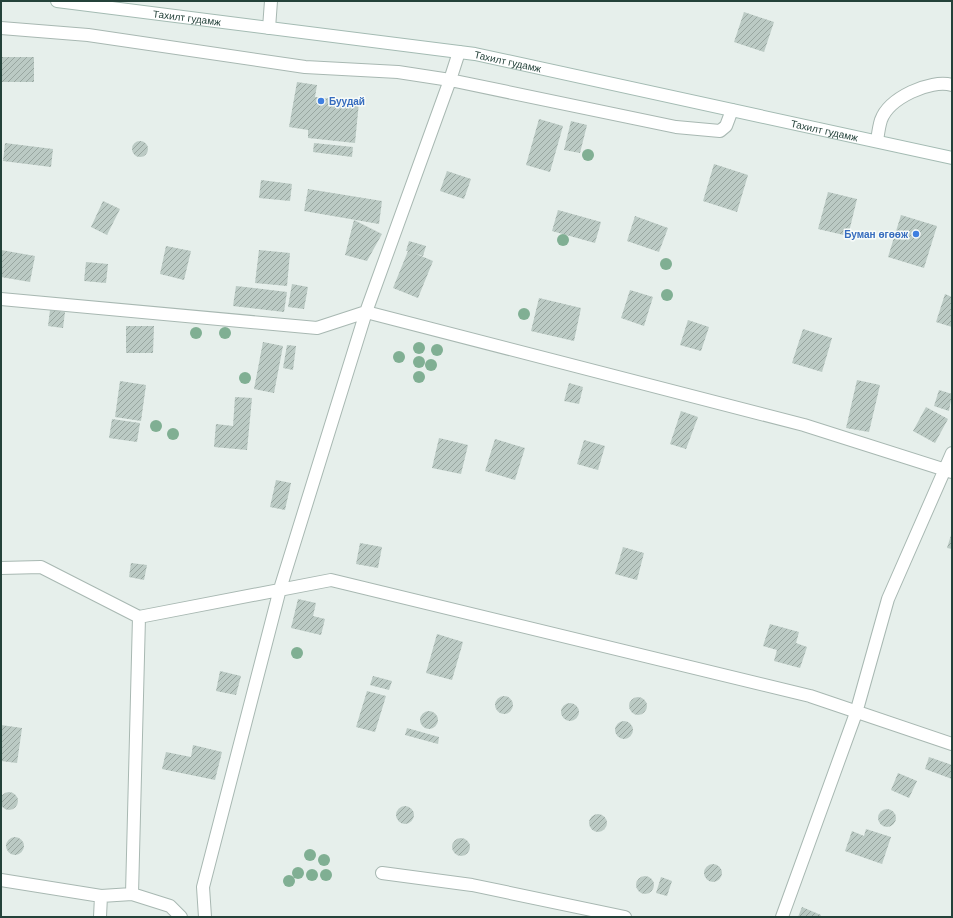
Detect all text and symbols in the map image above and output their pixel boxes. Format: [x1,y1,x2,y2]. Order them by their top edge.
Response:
street label: Тахилт гудамж [152,8,222,28]
street label: Тахилт гудамж [473,49,543,74]
marker: Буудай [316,96,326,106]
place label: Буудай [329,96,365,107]
street label: Тахилт гудамж [790,118,859,143]
place label: Буман өгөөж [844,229,909,240]
marker: Буман өгөөж [911,229,921,239]

